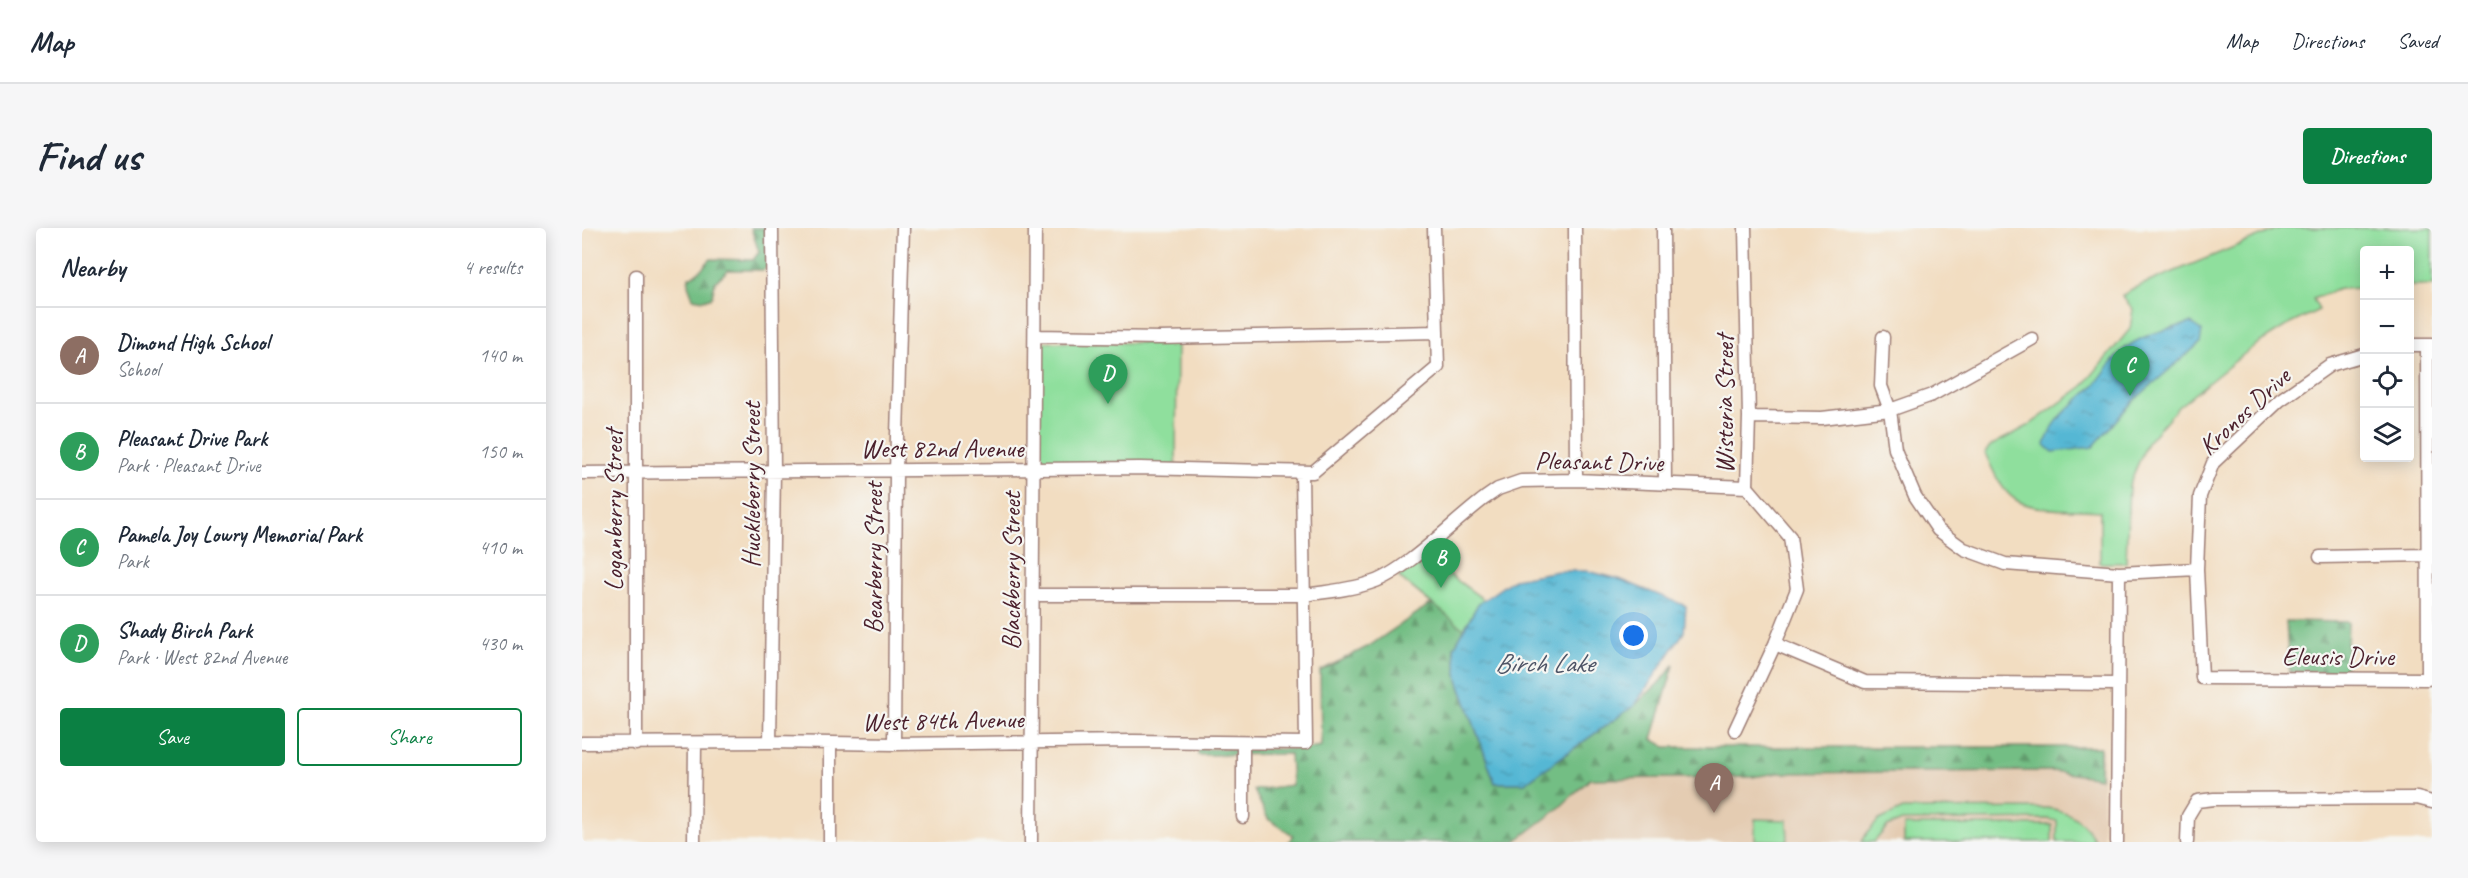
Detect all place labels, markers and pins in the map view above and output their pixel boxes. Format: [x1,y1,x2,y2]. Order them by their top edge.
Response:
pin: C [2110,346,2150,396]
pin: D [1088,354,1128,404]
pin: B [1422,538,1460,588]
pin: A [1694,764,1734,813]

